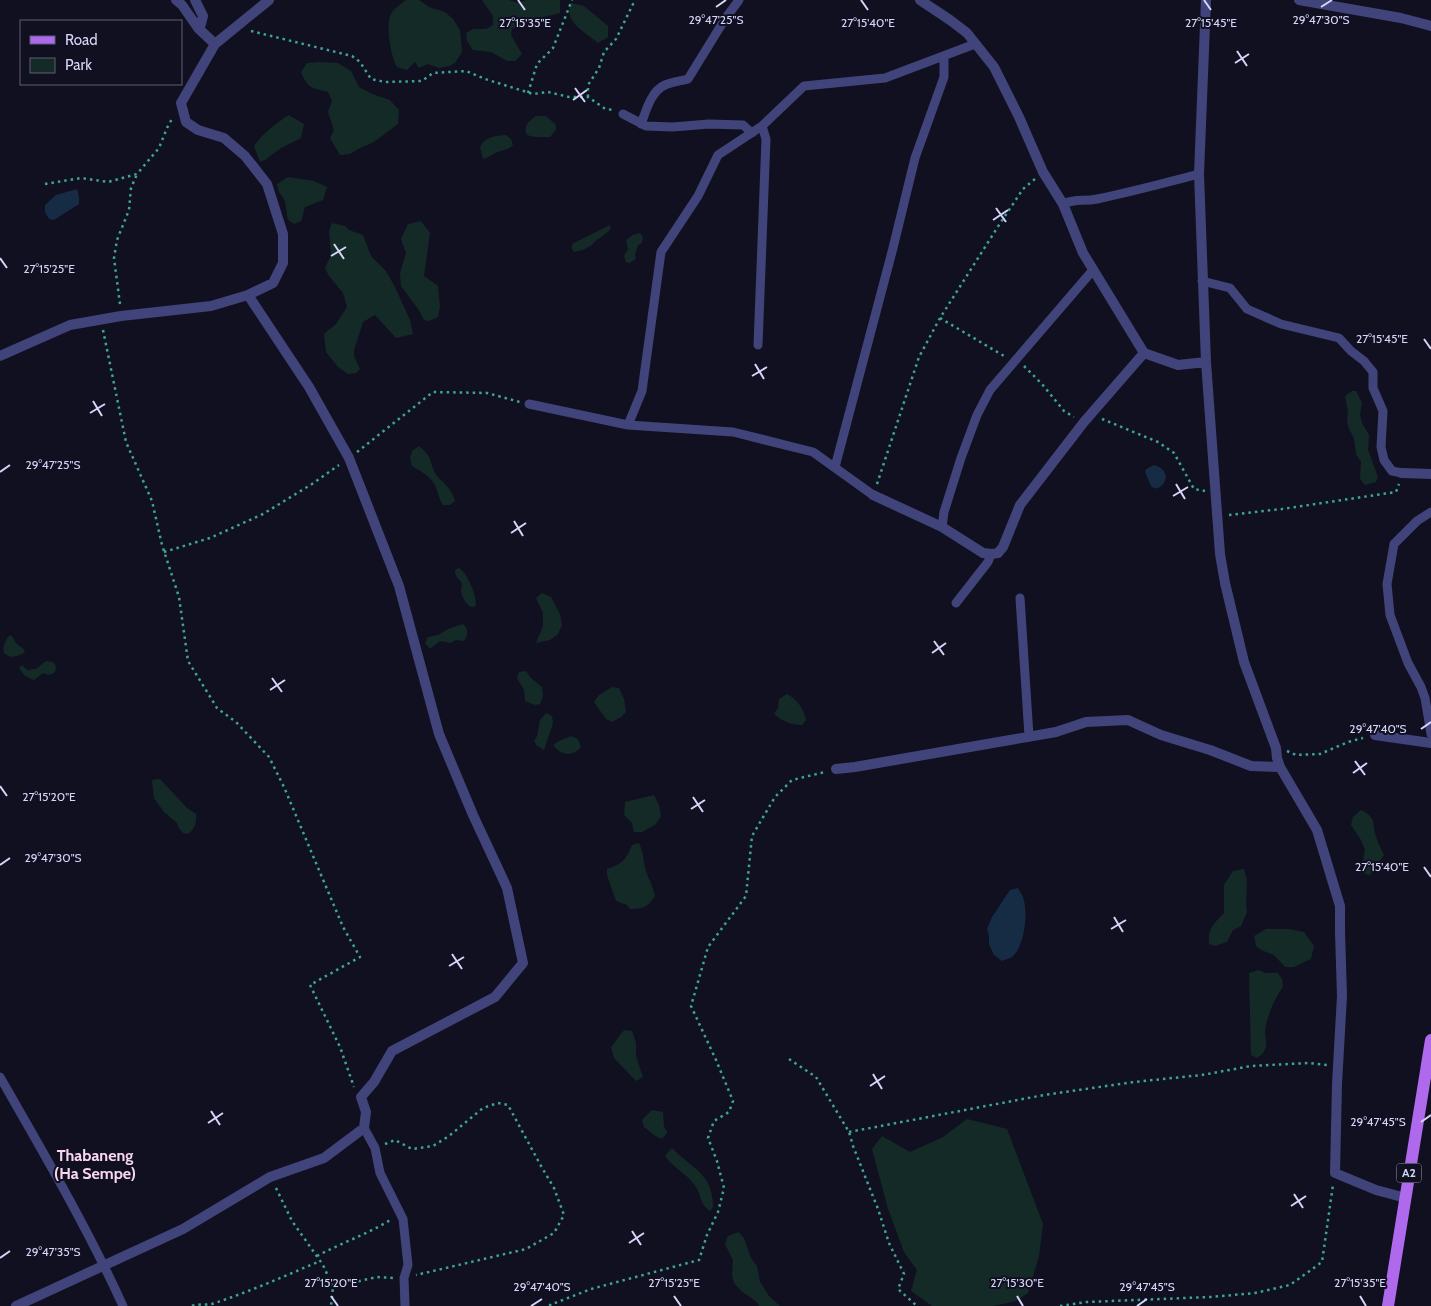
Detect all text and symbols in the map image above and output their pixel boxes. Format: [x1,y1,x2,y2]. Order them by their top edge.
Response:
text: 29°47'25"S [689,12,743,27]
text: 29°47'30"S [1292,12,1350,27]
text: 27°15'35"E [499,15,551,30]
text: 27°15'40"E [841,15,895,30]
text: 27°15'45"E [1185,15,1237,30]
legend [20,20,182,85]
text: Road [65,31,98,49]
text: Park [65,56,92,74]
text: 27°15'25"E [23,261,75,276]
text: 27°15'45"E [1356,331,1408,346]
text: 29°47'25"S [26,457,80,472]
text: 29°47'40"S [1349,721,1407,736]
text: 27°15'20"E [22,789,76,804]
text: 29°47'30"S [24,850,82,865]
text: 27°15'40"E [1355,859,1409,874]
text: 29°47'45"S [1350,1114,1406,1129]
district label: Thabaneng (Ha Sempe) [54,1146,136,1183]
road number: A2 [1396,1164,1422,1182]
text: 29°47'35"S [25,1244,81,1259]
text: 27°15'20"E [304,1275,358,1290]
text: 27°15'25"E [648,1275,700,1290]
text: 27°15'30"E [990,1275,1044,1290]
text: 27°15'35"E [1334,1275,1386,1290]
text: 29°47'40"S [513,1279,571,1294]
text: 29°47'45"S [1119,1279,1175,1294]

